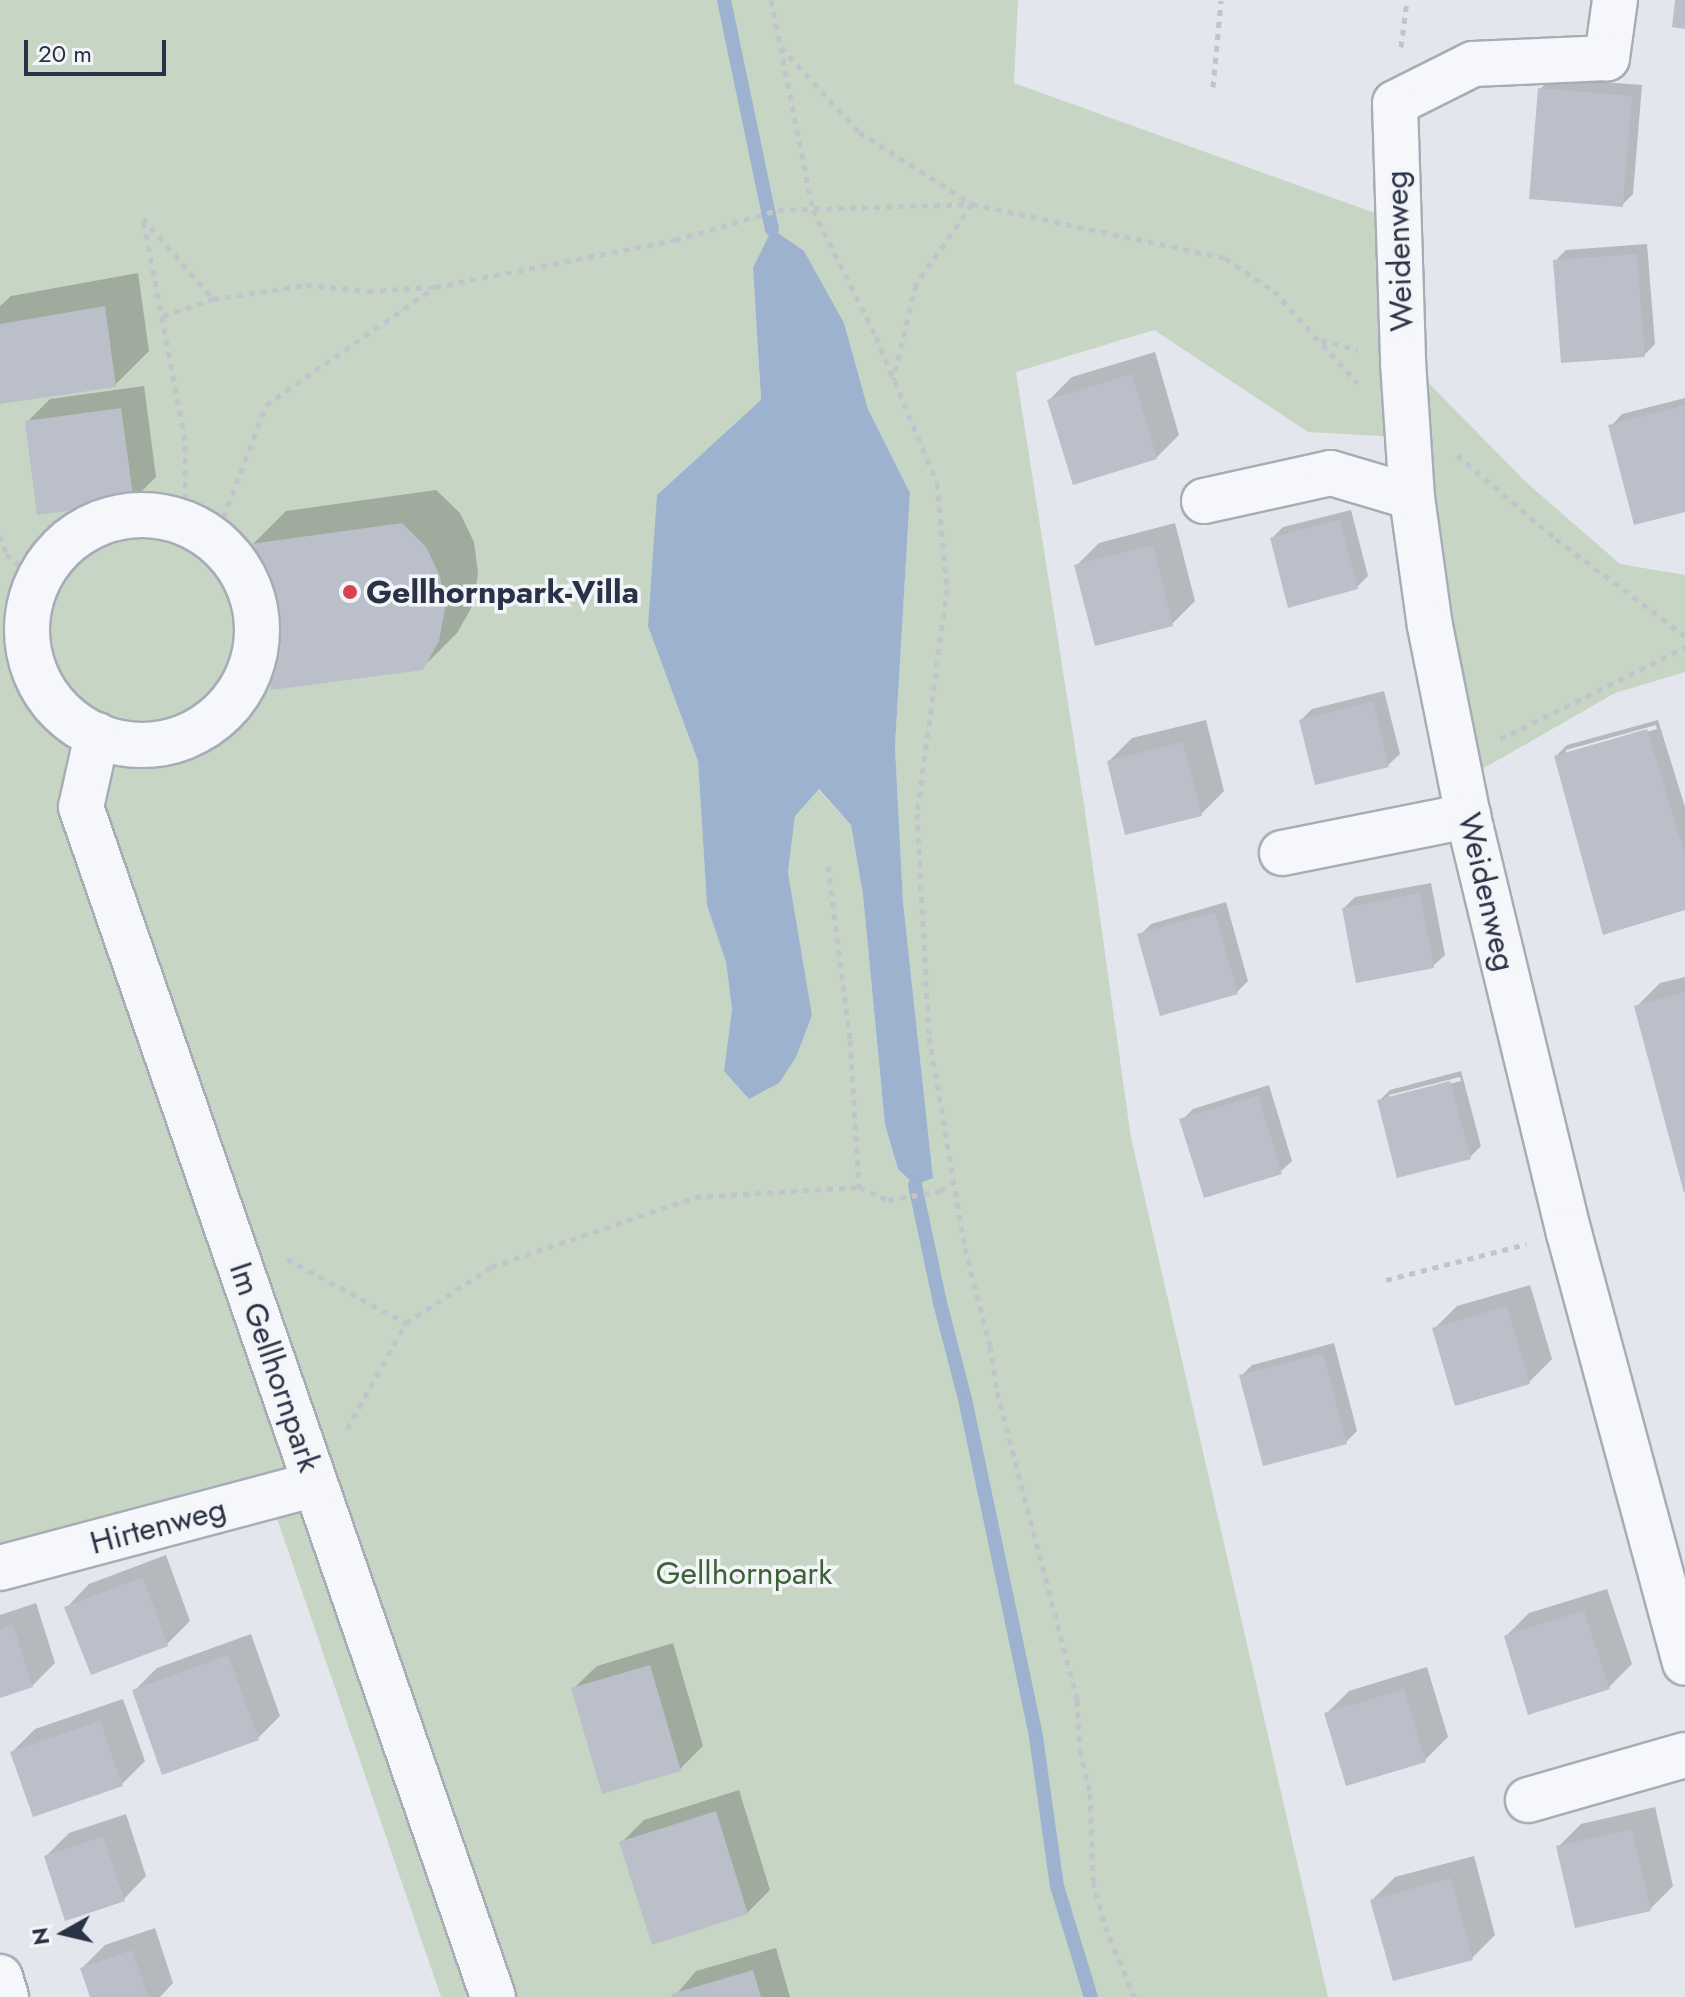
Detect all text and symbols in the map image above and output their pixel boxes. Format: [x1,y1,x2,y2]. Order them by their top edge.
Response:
scale bar [28,24,170,74]
text: 20 m [38,36,92,71]
street label: Weidenweg [1377,170,1421,332]
place label: Gellhornpark-Villa [366,573,639,611]
marker: Gellhornpark-Villa [341,583,359,601]
street label: Weidenweg [1450,809,1524,975]
street label: Im Gellhornpark [221,1257,329,1477]
street label: Hirtenweg [86,1489,230,1563]
park label: Gellhornpark [656,1554,832,1592]
north arrow [24,1893,104,1973]
text: N [23,1925,57,1947]

